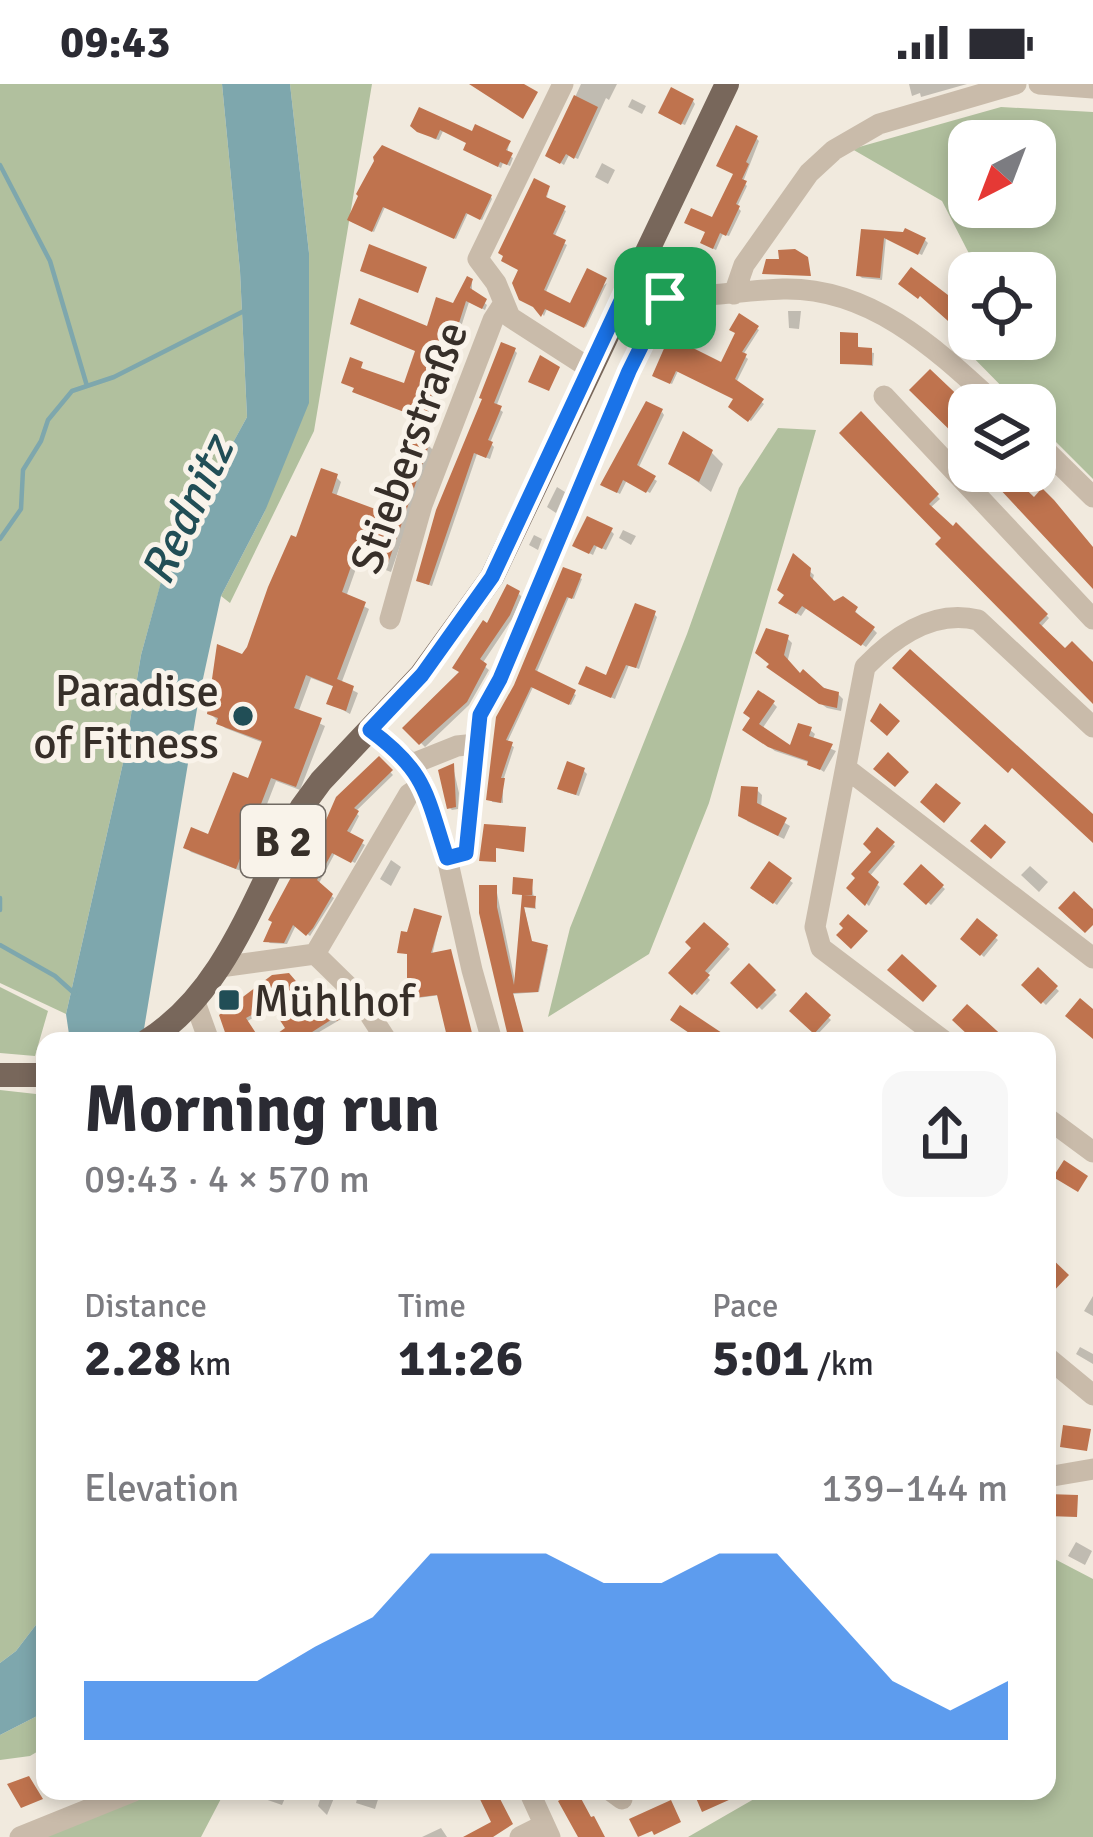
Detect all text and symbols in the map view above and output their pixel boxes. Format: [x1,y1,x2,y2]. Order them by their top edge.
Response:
text: 09:43 [60,15,170,70]
north arrow [948,120,1056,228]
map controls [948,120,1056,492]
pin [614,247,716,349]
button: locate [948,252,1056,360]
icon: arrive [632,265,698,331]
street label: Stieberstraße [338,314,480,581]
button: layers [948,384,1056,492]
water label: Rednitz [128,424,248,594]
place label: Paradise of Fitness [33,664,219,771]
marker: Paradise of Fitness [230,703,256,729]
road number: B 2 [241,805,325,877]
place label: Mühlhof [253,974,416,1029]
marker: Mühlhof [216,987,242,1013]
text: Morning run [84,1069,440,1150]
button: share [882,1071,1008,1197]
text: 09:43 · 4 × 570 m [84,1155,370,1203]
text: Distance [84,1286,207,1327]
text: Time [398,1286,466,1327]
text: Pace [712,1286,778,1327]
text: 2.28 [84,1327,181,1390]
text: 11:26 [398,1327,523,1390]
text: 5:01 [712,1327,810,1390]
text: km [181,1344,231,1385]
text: /km [810,1344,874,1385]
text: Elevation [84,1464,239,1512]
text: 139–144 m [821,1464,1008,1512]

